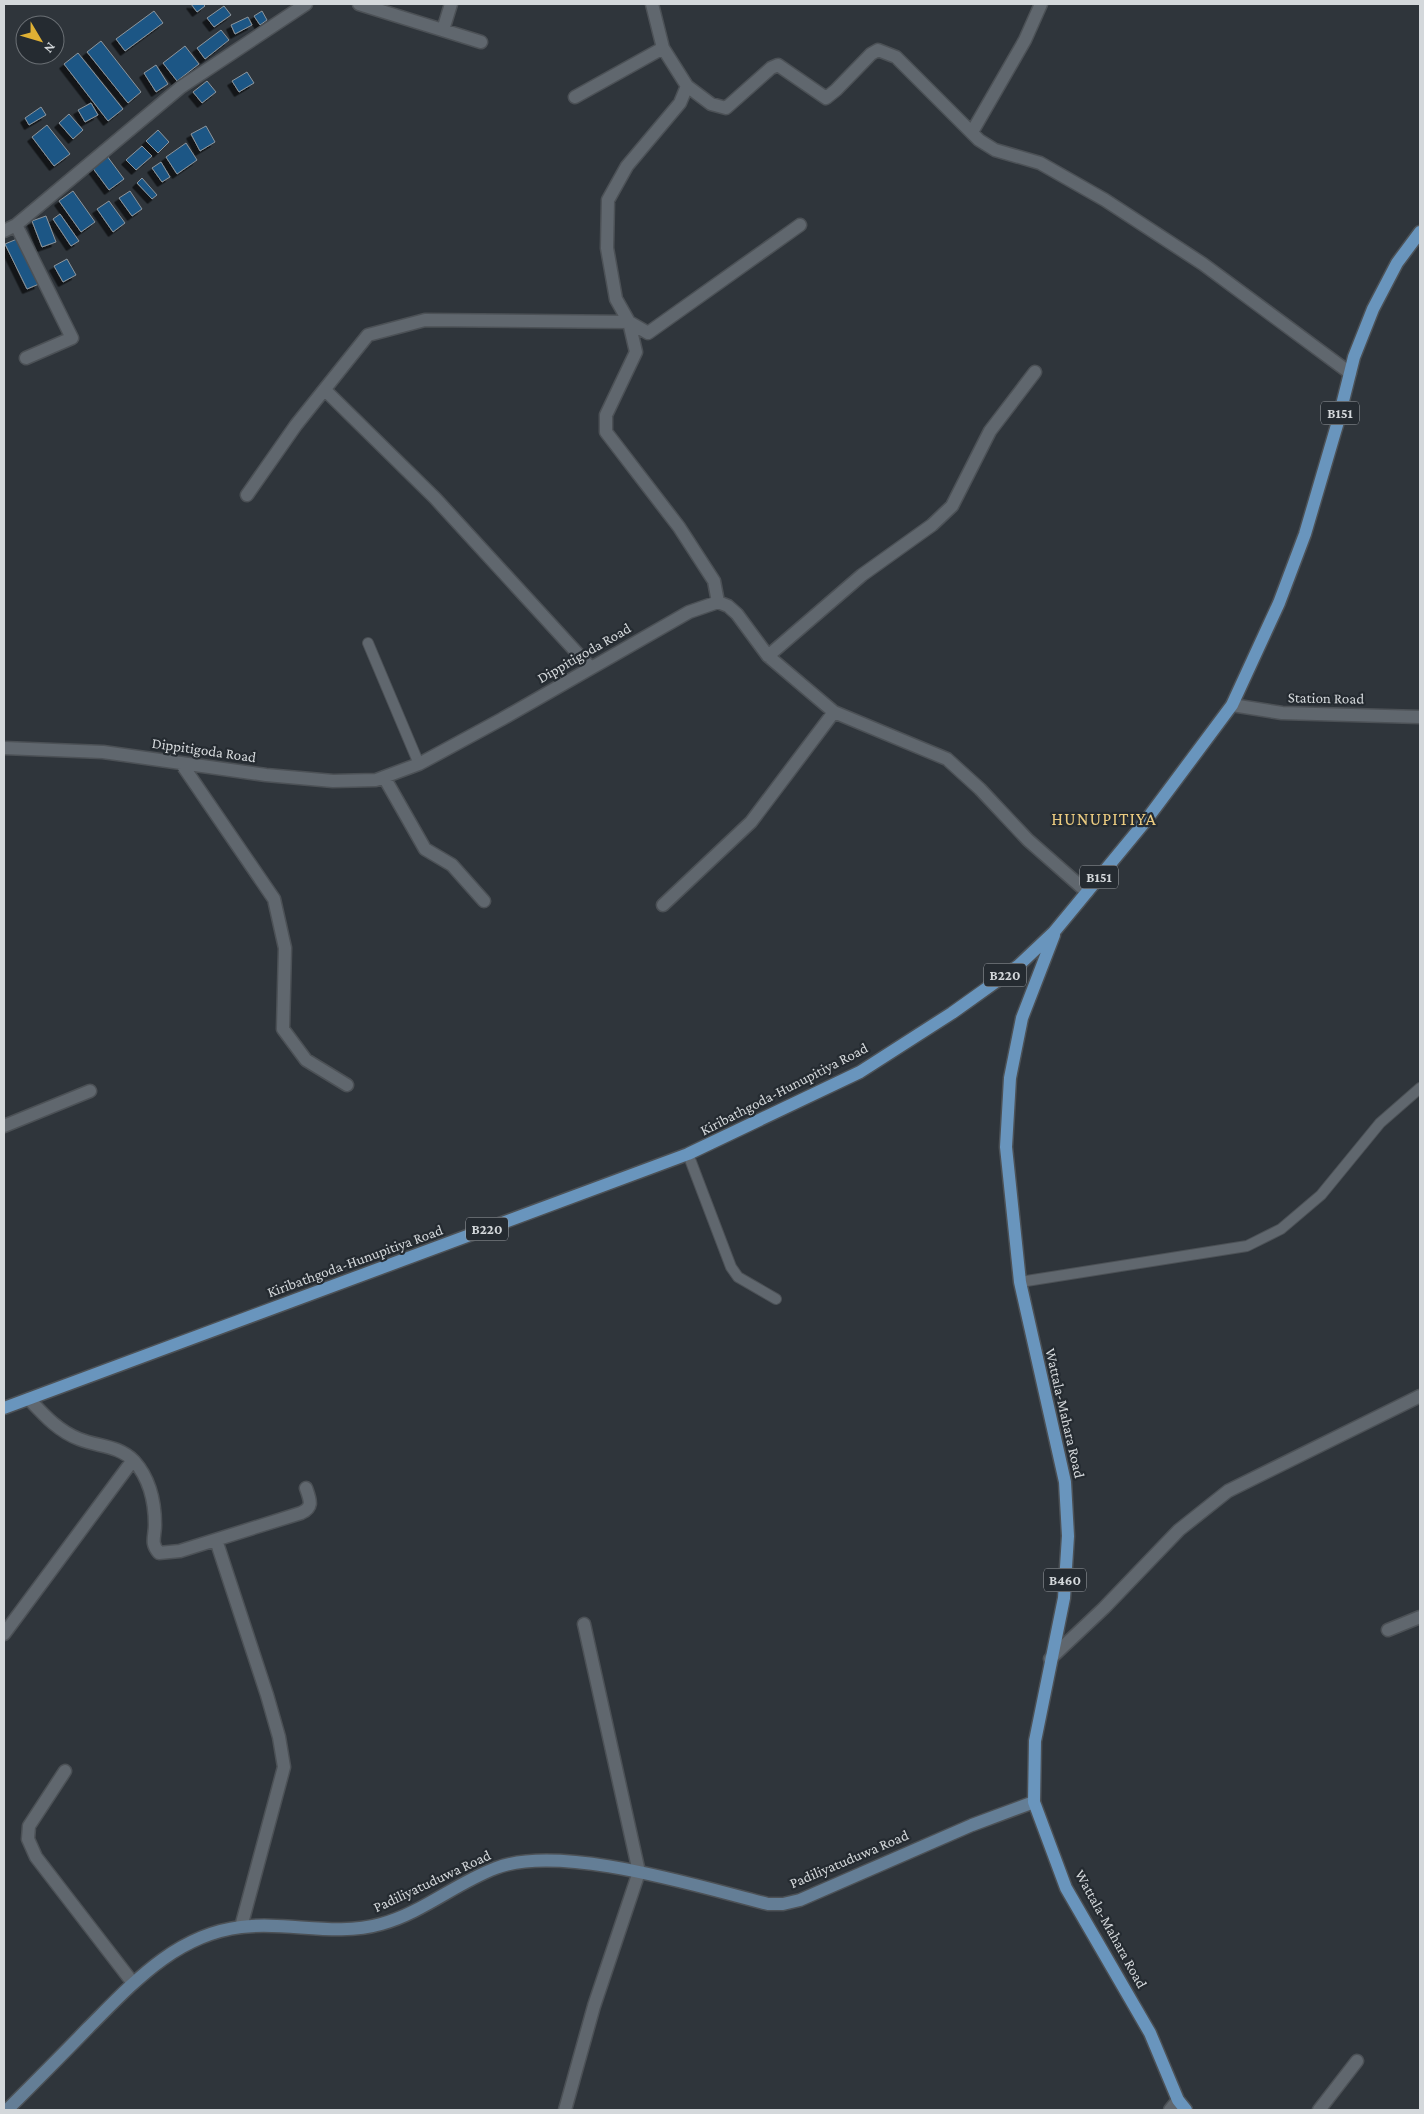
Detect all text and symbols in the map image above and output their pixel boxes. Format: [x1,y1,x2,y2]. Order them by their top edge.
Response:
north arrow [15,15,65,65]
text: N [41,39,59,57]
road number: B151 [1321,402,1359,424]
street label: Dippitigoda Road [534,620,634,687]
street label: Station Road [1288,689,1364,707]
street label: Dippitigoda Road [151,735,257,766]
district label: HUNUPITIYA [1051,809,1157,829]
road number: B151 [1080,866,1118,889]
road number: B220 [984,964,1026,986]
street label: Kiribathgoda-Hunupitiya Road [698,1040,871,1139]
road number: B220 [466,1218,508,1240]
street label: Kiribathgoda-Hunupitiya Road [265,1222,446,1301]
street label: Wattala-Mahara Road [1042,1347,1088,1480]
road number: B460 [1044,1568,1086,1592]
street label: Padiliyatuduwa Road [787,1827,911,1892]
street label: Padiliyatuduwa Road [371,1847,494,1916]
street label: Wattala-Mahara Road [1072,1867,1150,1991]

